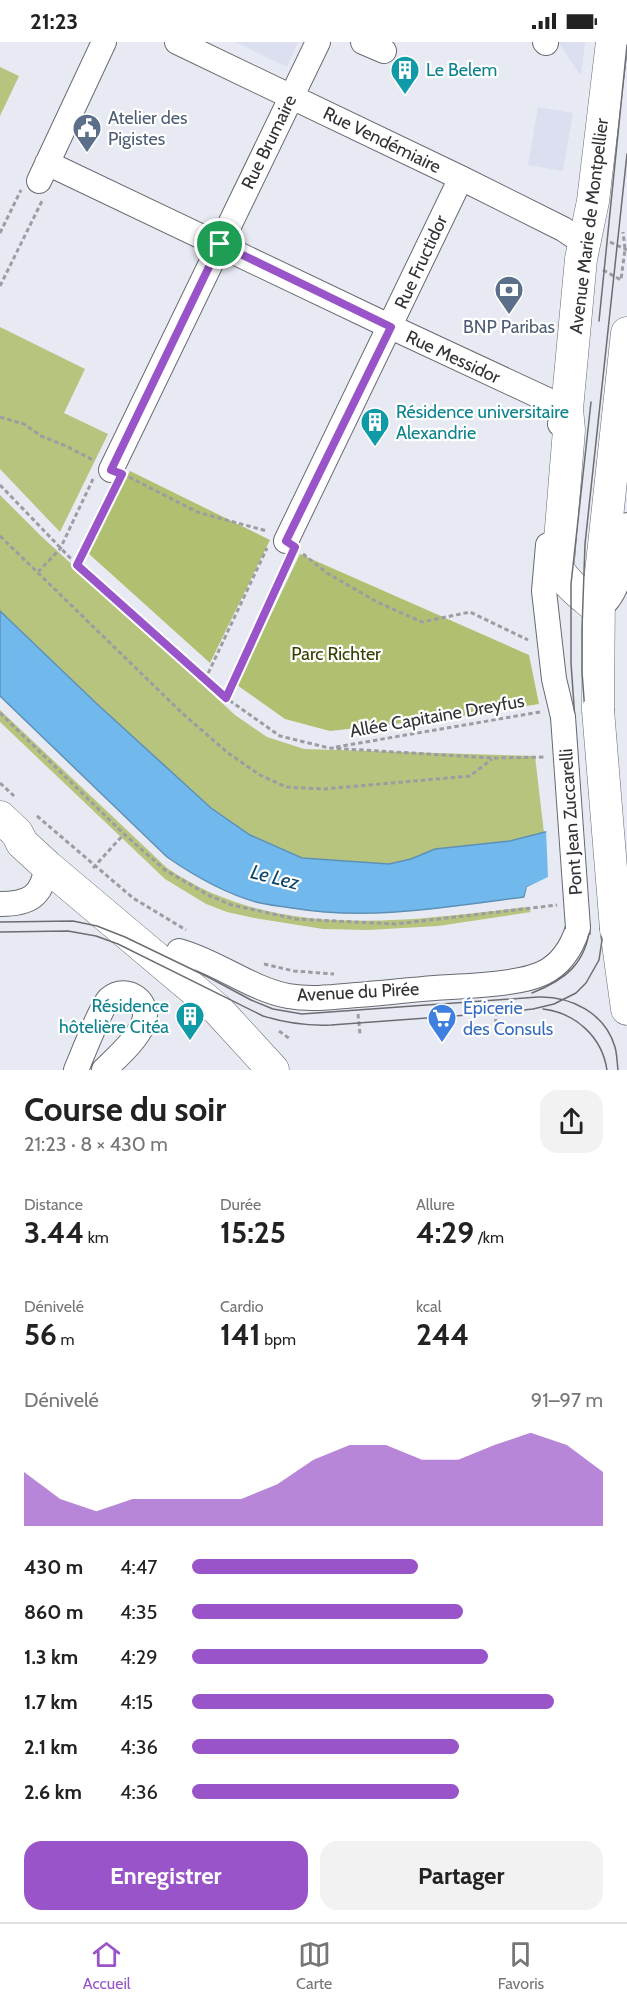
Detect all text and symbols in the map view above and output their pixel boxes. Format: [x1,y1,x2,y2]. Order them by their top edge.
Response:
text: 21:23 [30,8,78,35]
building icon: Le Belem [389,54,421,96]
place label: Le Belem [426,59,497,81]
street label: Rue Brumaire [237,91,301,193]
street label: Rue Vendémiaire [319,102,445,178]
place label: Atelier des Pigistes [108,107,188,150]
public building icon: Atelier des Pigistes [71,112,103,154]
street label: Avenue Marie de Montpellier [565,117,613,335]
street label: Rue Fructidor [390,211,452,312]
pin [194,218,245,269]
icon: arrive [203,227,236,260]
bank icon: BNP Paribas [493,274,525,316]
place label: BNP Paribas [463,316,555,338]
street label: Rue Messidor [402,326,504,388]
place label: Résidence universitaire Alexandrie [396,401,569,444]
building icon: Résidence universitaire Alexandrie [359,406,391,448]
park label: Parc Richter [291,643,381,665]
street label: Allée Capitaine Dreyfus [348,690,526,742]
street label: Pont Jean Zuccarelli [555,748,587,896]
water label: Le Lez [248,859,302,895]
street label: Avenue du Pirée [296,978,420,1006]
place label: Résidence hôtelière Citéa [59,995,169,1038]
place label: Épicerie des Consuls [463,997,553,1040]
building icon: Résidence hôtelière Citéa [174,1000,206,1042]
supermarket icon: Épicerie des Consuls [426,1002,458,1044]
text: Course du soir [24,1089,226,1129]
button: share [540,1090,603,1153]
text: 21:23 · 8 × 430 m [24,1132,168,1156]
text: Distance [24,1195,83,1214]
text: Durée [220,1195,261,1214]
text: Allure [416,1195,455,1214]
text: 3.44 [24,1214,84,1251]
text: 15:25 [220,1214,286,1251]
text: 4:29 [416,1214,474,1251]
text: km [84,1228,109,1247]
text: /km [474,1228,504,1247]
text: Dénivelé [24,1297,84,1316]
text: Cardio [220,1297,263,1316]
text: kcal [416,1297,442,1316]
text: 56 [24,1316,57,1353]
text: 141 [220,1316,261,1353]
text: 244 [416,1316,469,1353]
text: m [57,1330,75,1349]
text: bpm [261,1330,296,1349]
text: Dénivelé [24,1388,99,1412]
text: 91–97 m [531,1388,603,1412]
text: 430 m [24,1555,83,1579]
text: 4:47 [120,1555,157,1579]
text: 860 m [24,1600,83,1624]
text: 4:35 [120,1600,157,1624]
text: 1.3 km [24,1645,78,1669]
text: 4:29 [120,1645,158,1669]
text: 1.7 km [24,1690,78,1714]
text: 4:15 [120,1690,153,1714]
text: 2.1 km [24,1735,78,1759]
text: 4:36 [120,1735,158,1759]
text: 2.6 km [24,1780,82,1804]
text: 4:36 [120,1780,158,1804]
button: Enregistrer [24,1841,308,1910]
button: Partager [320,1841,603,1910]
tab: Accueil [83,1938,131,1993]
tab: Carte [296,1938,332,1993]
tab: Favoris [498,1938,544,1993]

